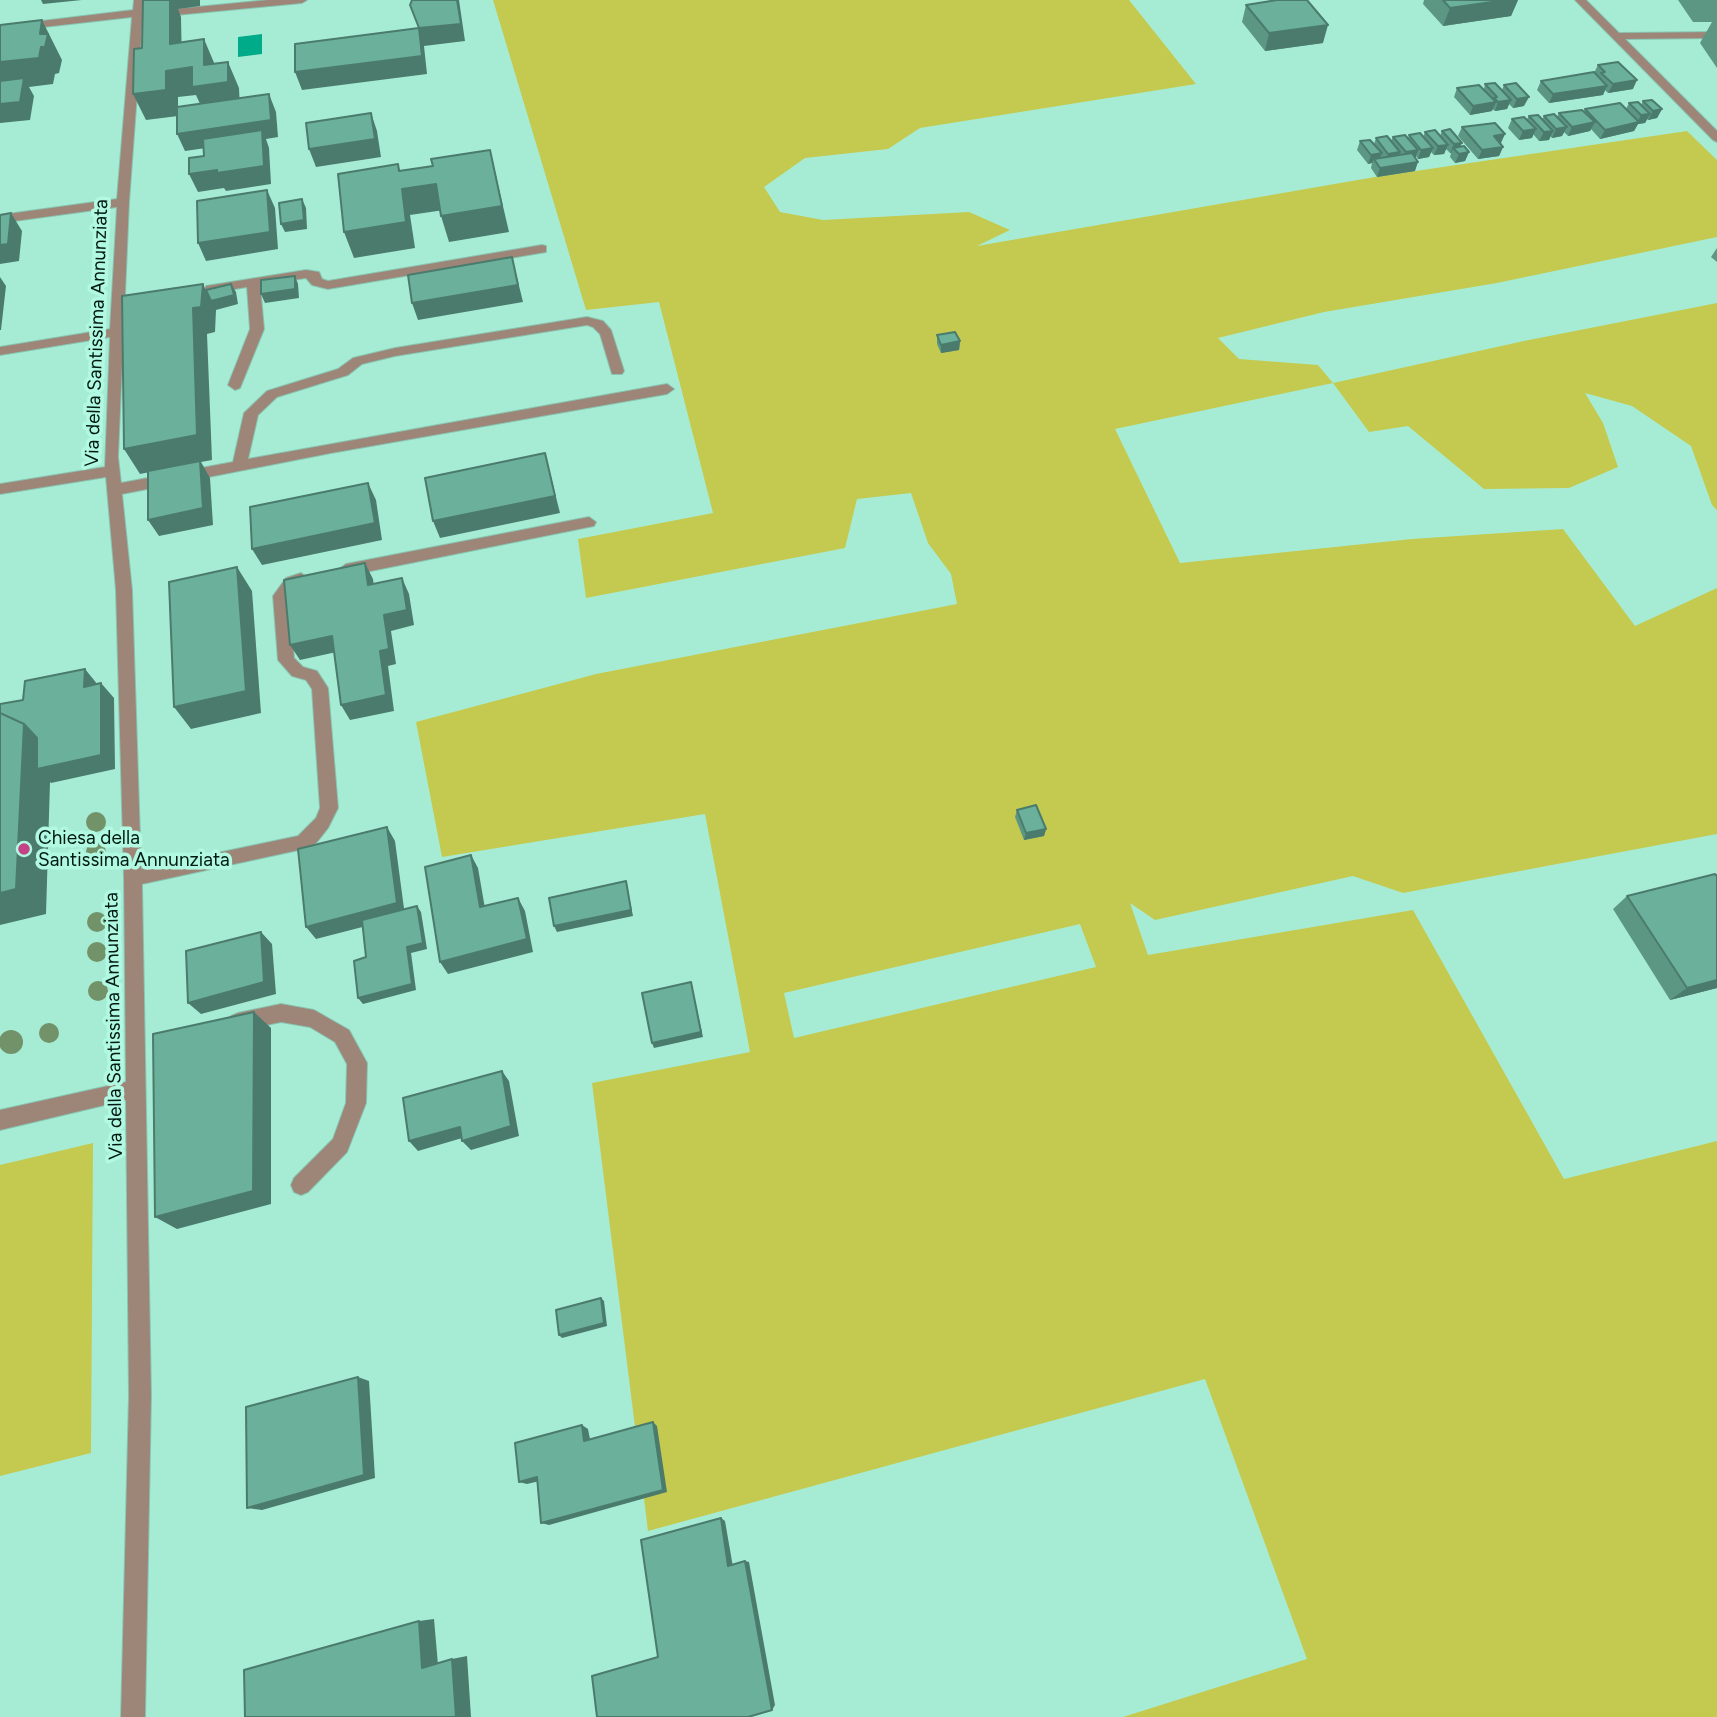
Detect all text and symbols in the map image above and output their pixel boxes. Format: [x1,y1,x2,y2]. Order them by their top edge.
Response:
street label: Via della Santissima Annunziata [81,199,113,467]
place label: Chiesa della Santissima Annunziata [38,827,230,871]
marker: Chiesa della Santissima Annunziata [16,841,32,857]
street label: Via della Santissima Annunziata [100,892,128,1160]

